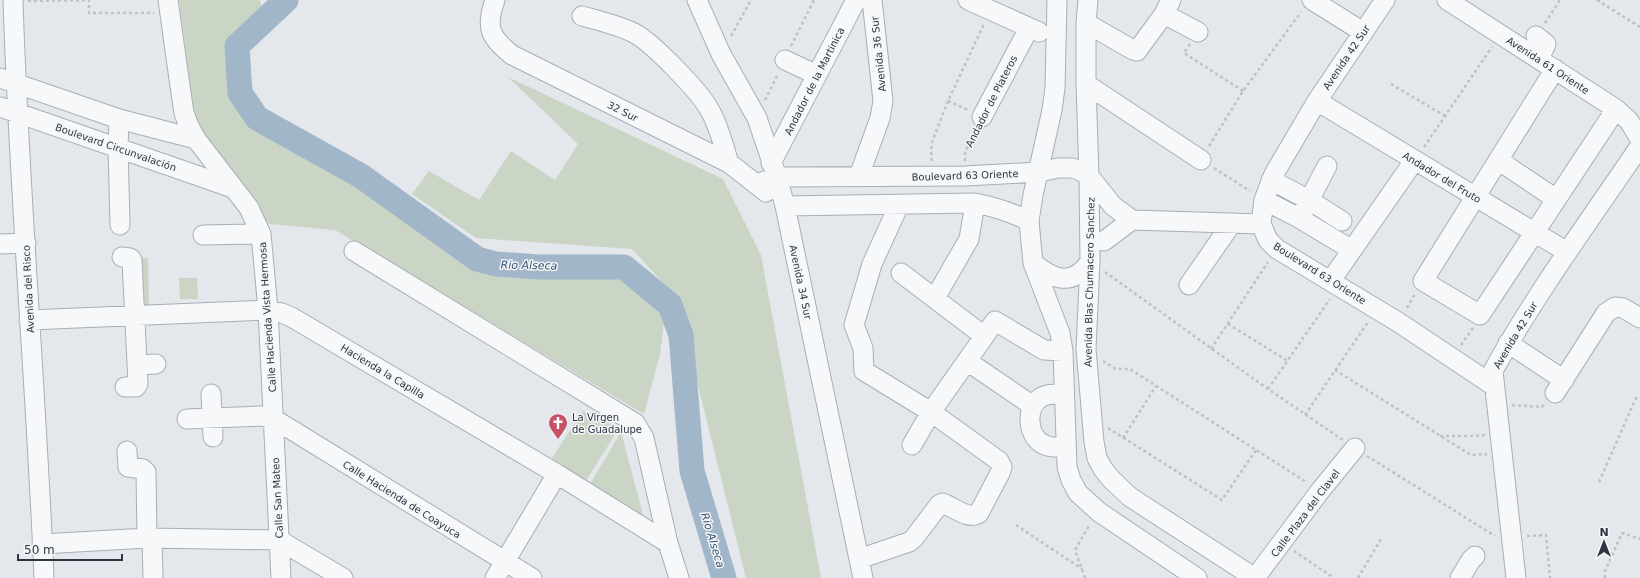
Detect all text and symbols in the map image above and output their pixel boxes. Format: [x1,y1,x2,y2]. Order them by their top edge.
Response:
street label: Avenida 36 Sur [869,15,888,92]
street label: Avenida 42 Sur [1321,22,1373,92]
street label: Andador de la Martinica [782,25,846,137]
street label: Avenida 61 Oriente [1504,35,1591,96]
street label: Andador de Plateros [964,54,1019,149]
street label: 32 Sur [606,99,641,124]
street label: Boulevard Circunvalación [54,122,178,173]
street label: Andador del Fruto [1401,150,1483,205]
street label: Boulevard 63 Oriente [911,168,1019,183]
street label: Avenida Blas Chumacero Sanchez [1083,197,1096,367]
street label: Boulevard 63 Oriente [1271,240,1368,306]
street label: Calle Hacienda Vista Hermosa [257,241,278,393]
street label: Avenida 34 Sur [787,244,814,321]
street label: Avenida del Risco [21,245,36,333]
water label: Rio Alseca [500,259,558,272]
street label: Avenida 42 Sur [1491,299,1540,371]
street label: Hacienda la Capilla [339,342,427,401]
church icon: La Virgen de Guadalupe [547,412,569,440]
place label: La Virgen de Guadalupe [572,412,642,435]
street label: Calle San Mateo [270,457,285,539]
street label: Calle Hacienda de Coayuca [341,458,463,540]
street label: Calle Plaza del Clavel [1269,467,1342,559]
water label: Rio Alseca [698,511,727,569]
north arrow [1584,522,1624,562]
text: N [1599,526,1609,539]
scale bar [18,536,122,562]
text: 50 m [24,543,55,557]

